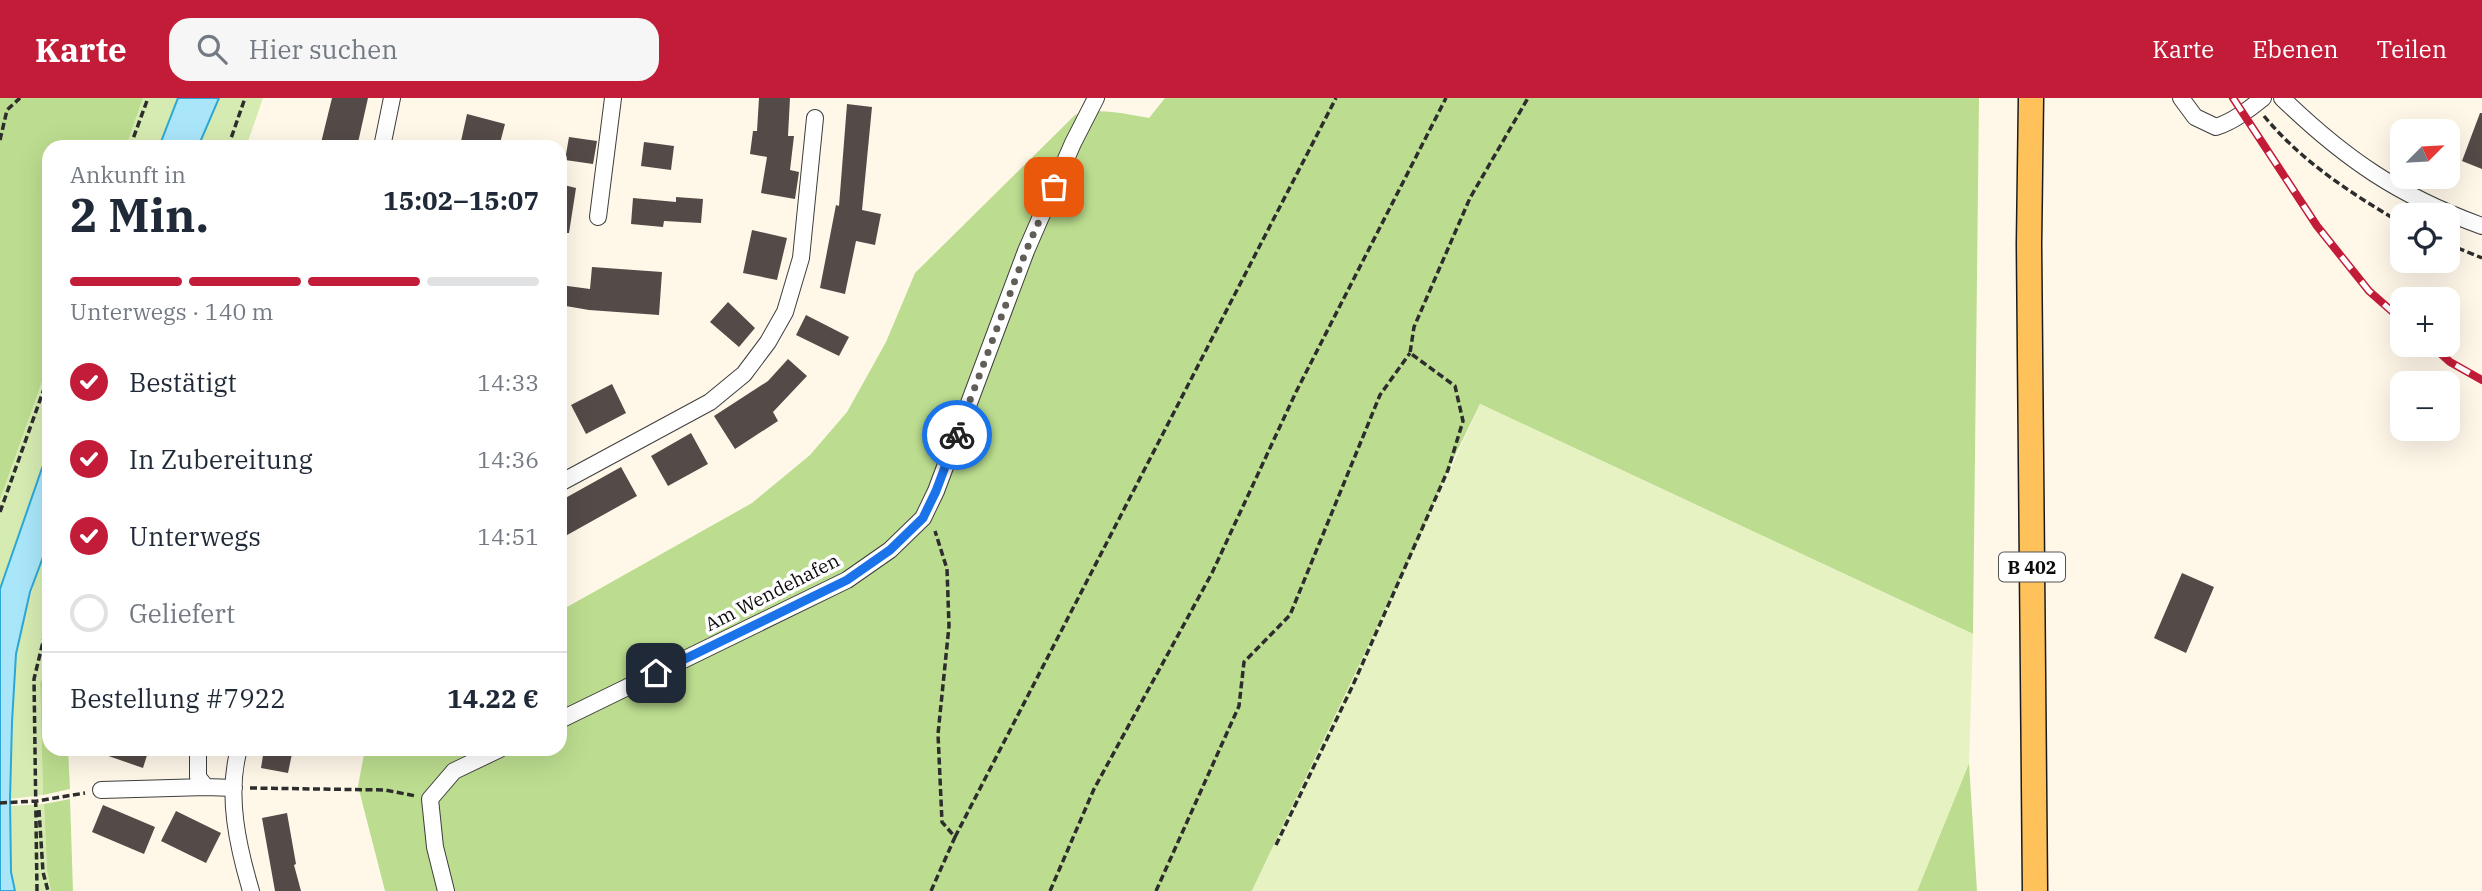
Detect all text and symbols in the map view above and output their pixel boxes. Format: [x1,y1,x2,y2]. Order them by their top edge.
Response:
search box [169,18,659,81]
text: Karte [35,28,127,71]
icon: search [193,30,231,68]
text: Hier suchen [249,32,398,66]
text: Karte [2152,33,2214,65]
text: Ebenen [2252,33,2339,65]
text: Teilen [2377,33,2447,65]
north arrow [2390,119,2460,189]
map controls [2390,119,2460,441]
pin [1024,157,1084,217]
text: Ankunft in [70,159,186,189]
icon: bag [1035,168,1073,206]
text: 15:02–15:07 [383,183,539,217]
text: 2 Min. [70,185,209,245]
button: locate [2390,203,2460,273]
button: + [2390,287,2460,357]
text: Unterwegs · 140 m [70,296,273,326]
icon: check [70,363,108,401]
text: Bestätigt [129,365,237,399]
text: 14:33 [477,367,539,397]
button: − [2390,371,2460,441]
courier [922,400,992,470]
icon: bike [938,416,976,454]
icon: check [70,440,108,478]
text: In Zubereitung [129,442,313,476]
text: 14:36 [477,444,539,474]
icon: check [70,517,108,555]
text: Unterwegs [129,519,261,553]
text: 14:51 [477,521,539,551]
street label: Am Wendehafen [701,548,843,636]
road number: B 402 [1999,552,2065,582]
text: Geliefert [129,596,235,630]
pin [626,643,686,703]
icon: home [637,654,675,692]
text: Bestellung #7922 [70,681,286,715]
text: 14.22 € [447,681,539,715]

